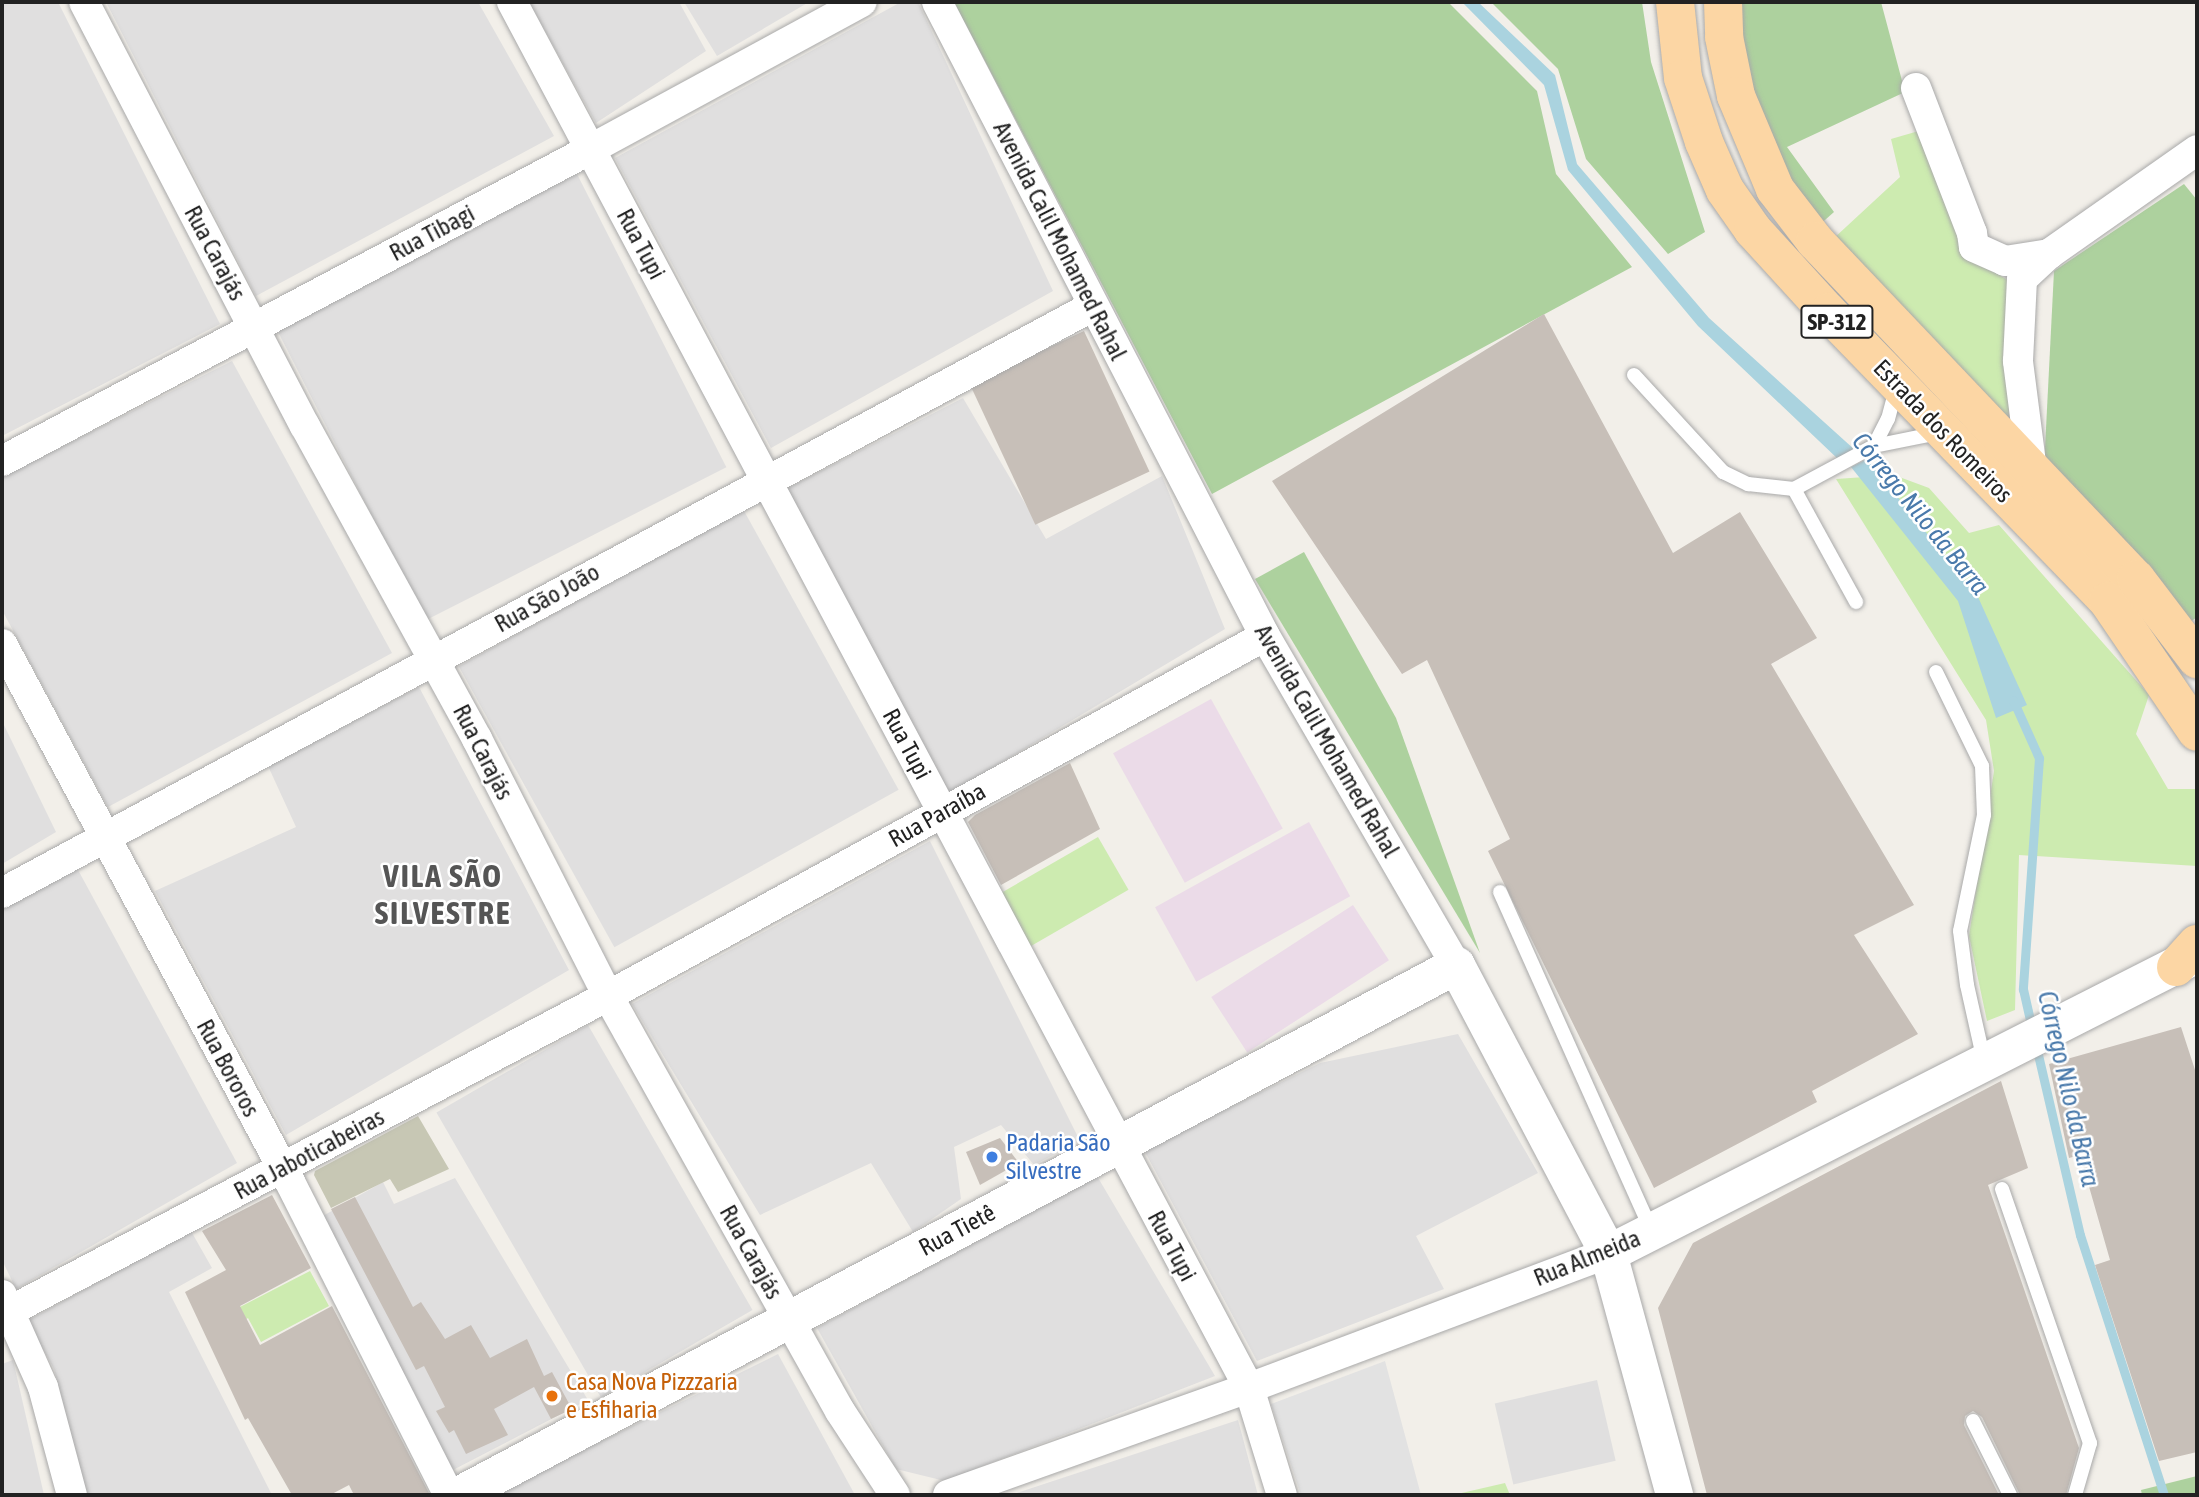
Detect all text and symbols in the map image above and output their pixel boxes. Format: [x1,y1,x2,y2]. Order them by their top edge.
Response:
street label: Avenida Calil Mohamed Rahal [987,117,1133,365]
street label: Rua Tibagi [385,199,479,267]
street label: Rua Carajás [178,201,252,305]
street label: Rua Tupi [610,204,672,284]
road number: SP-312 [1800,302,1874,342]
street label: Estrada dos Romeiros [1868,354,2018,508]
water label: Córrego Nilo da Barra [1845,427,1995,601]
street label: Rua São João [490,557,604,639]
street label: Avenida Calil Mohamed Rahal [1249,619,1405,863]
street label: Rua Carajás [447,700,519,804]
street label: Rua Tupi [876,704,938,784]
street label: Rua Paraíba [884,777,990,853]
district label: VILA SÃO SILVESTRE [376,858,510,933]
water label: Córrego Nilo da Barra [2030,988,2106,1190]
street label: Rua Bororos [190,1014,266,1122]
street label: Rua Jaboticabeiras [229,1102,389,1206]
place label: Padaria São Silvestre [1006,1129,1111,1185]
marker: Padaria São Silvestre [984,1149,1000,1165]
street label: Rua Tietê [914,1198,1000,1262]
street label: Rua Carajás [713,1200,789,1304]
street label: Rua Tupi [1141,1206,1203,1286]
street label: Rua Almeida [1530,1224,1644,1292]
place label: Casa Nova Pizzzaria e Esfiharia [566,1368,738,1424]
marker: Casa Nova Pizzzaria e Esfiharia [544,1388,560,1404]

